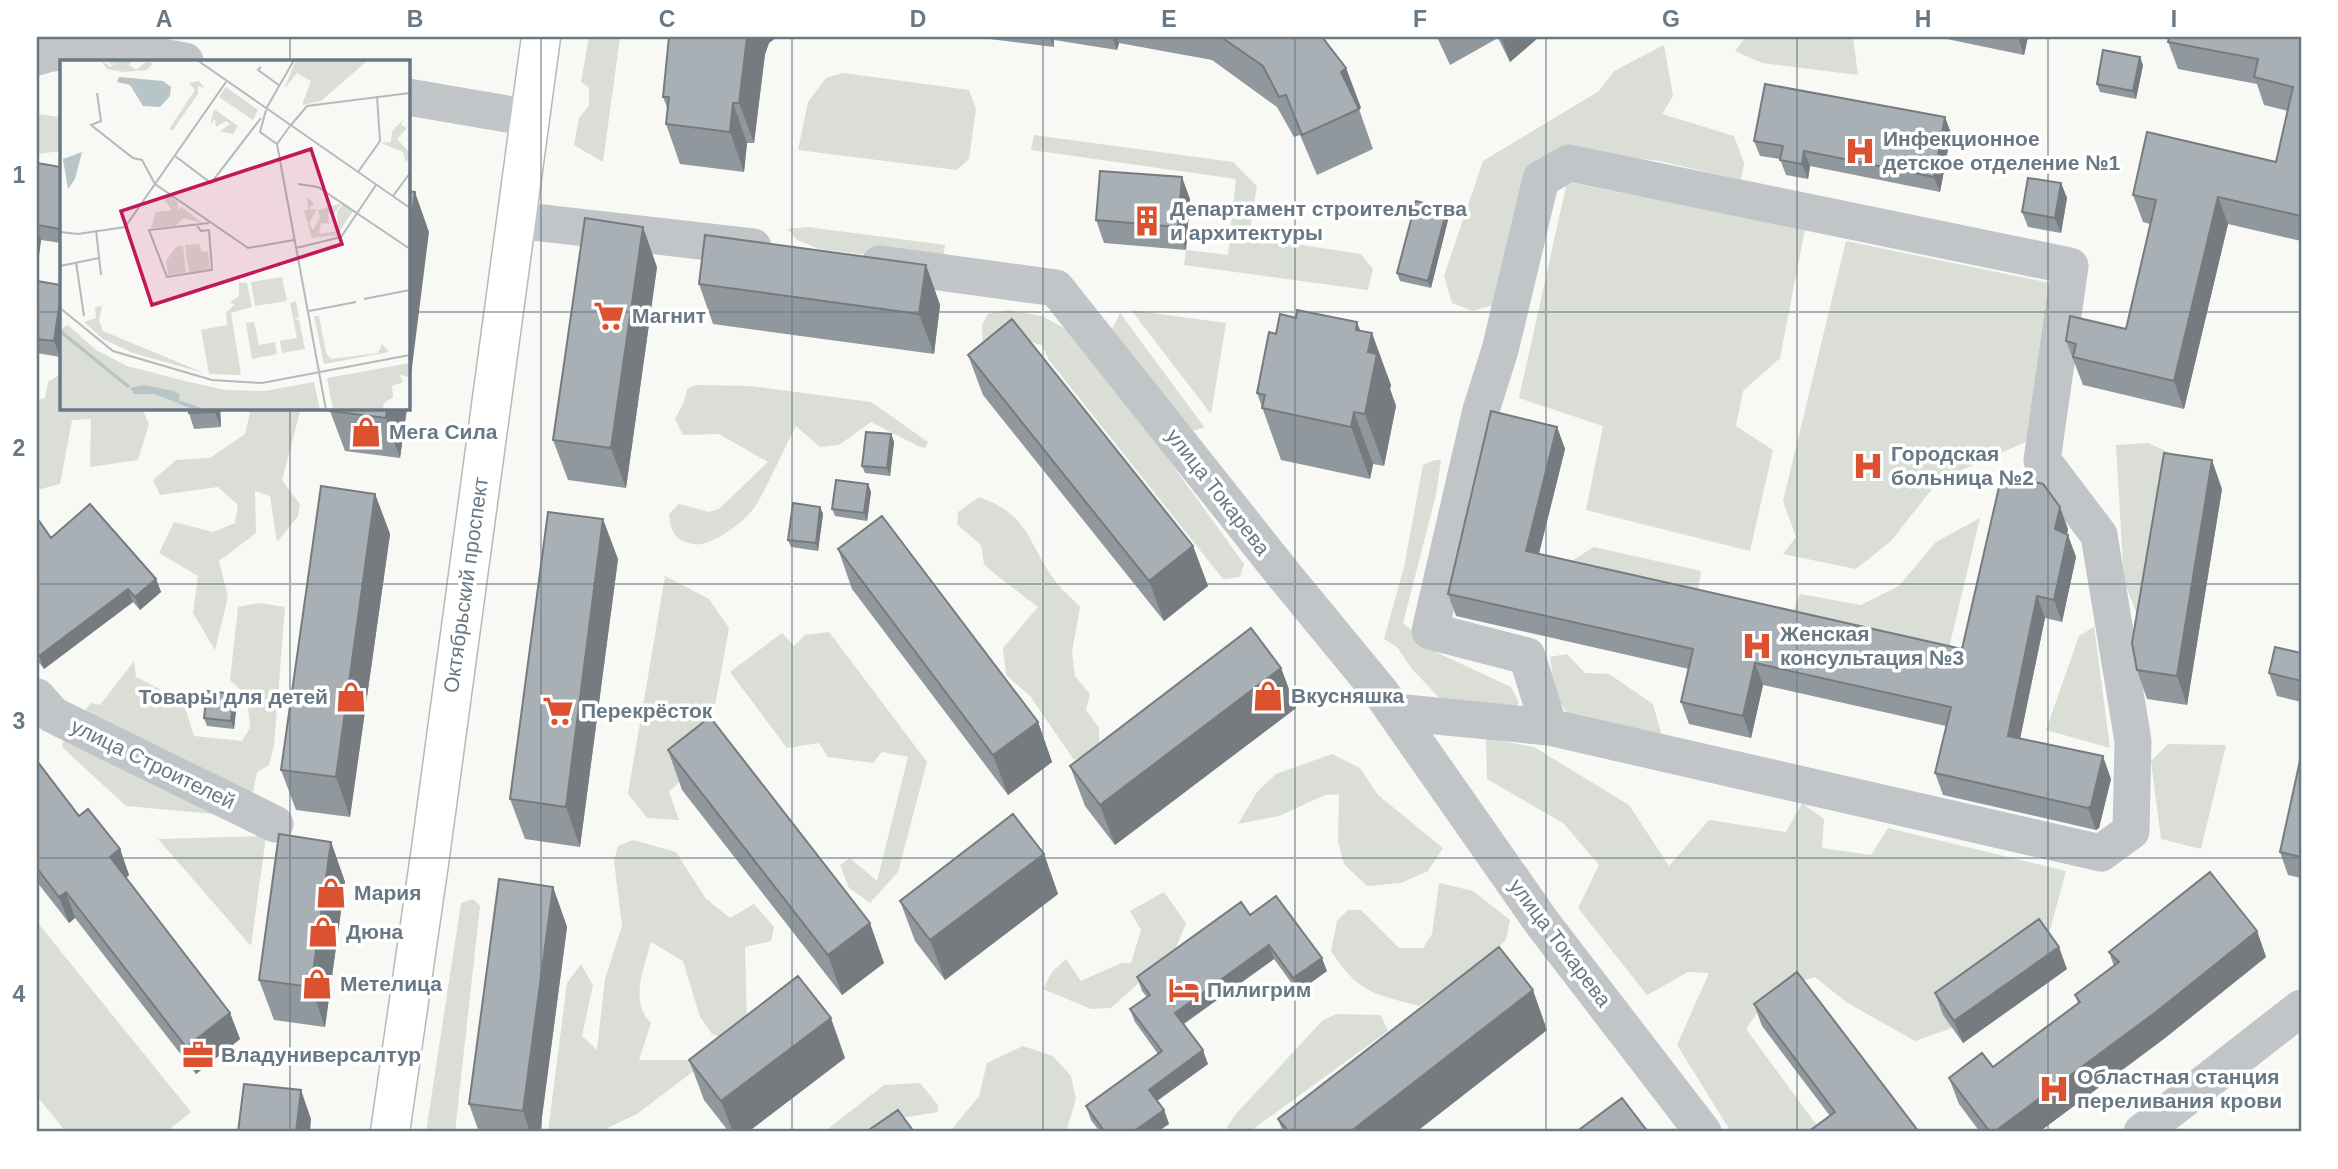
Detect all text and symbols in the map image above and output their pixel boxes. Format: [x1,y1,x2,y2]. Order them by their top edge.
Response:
text: A [156,6,172,32]
text: B [407,6,423,32]
text: C [659,6,675,32]
text: D [910,6,926,32]
text: E [1161,6,1177,32]
text: F [1413,6,1427,32]
text: G [1662,6,1680,32]
text: H [1915,6,1931,32]
text: I [2171,6,2177,32]
inset map [60,60,410,410]
place label: Инфекционное детское отделение №1 [1883,127,2121,174]
hospital icon: Инфекционное детское отделение №1 [1843,134,1877,168]
text: 1 [13,162,26,188]
place label: Департамент строительства и архитектуры [1170,197,1467,244]
building icon: Департамент строительства и архитектуры [1130,204,1164,238]
supermarket icon: Магнит [592,299,626,333]
place label: Магнит [632,304,706,327]
shop icon: Мега Сила [349,415,383,449]
place label: Мега Сила [389,420,498,443]
street label: улица Токарева [1162,424,1275,560]
text: 2 [13,435,25,461]
place label: Городская больница №2 [1891,442,2034,489]
hospital icon: Городская больница №2 [1851,449,1885,483]
street label: Октябрьский проспект [439,475,492,694]
place label: Женская консультация №3 [1779,622,1964,669]
hospital icon: Женская консультация №3 [1740,629,1774,663]
shop icon: Вкусняшка [1251,679,1285,713]
shop icon: Товары для детей [334,680,368,714]
place label: Вкусняшка [1291,684,1404,707]
place label: Товары для детей [138,685,328,708]
supermarket icon: Перекрёсток [541,694,575,728]
place label: Перекрёсток [581,699,713,722]
text: 3 [13,708,25,734]
street label: улица Строителей [68,714,239,813]
street label: улица Токарева [1505,874,1616,1011]
shop icon: Мария [314,876,348,910]
place label: Мария [354,881,421,904]
shop icon: Дюна [306,915,340,949]
place label: Дюна [346,920,404,943]
shop icon: Метелица [300,967,334,1001]
place label: Метелица [340,972,442,995]
hotel icon: Пилигрим [1167,973,1201,1007]
place label: Пилигрим [1207,978,1311,1001]
text: 4 [13,981,26,1007]
office icon: Владуниверсалтур [181,1038,215,1072]
place label: Владуниверсалтур [221,1043,421,1066]
place label: Областная станция переливания крови [2077,1065,2282,1112]
hospital icon: Областная станция переливания крови [2037,1072,2071,1106]

